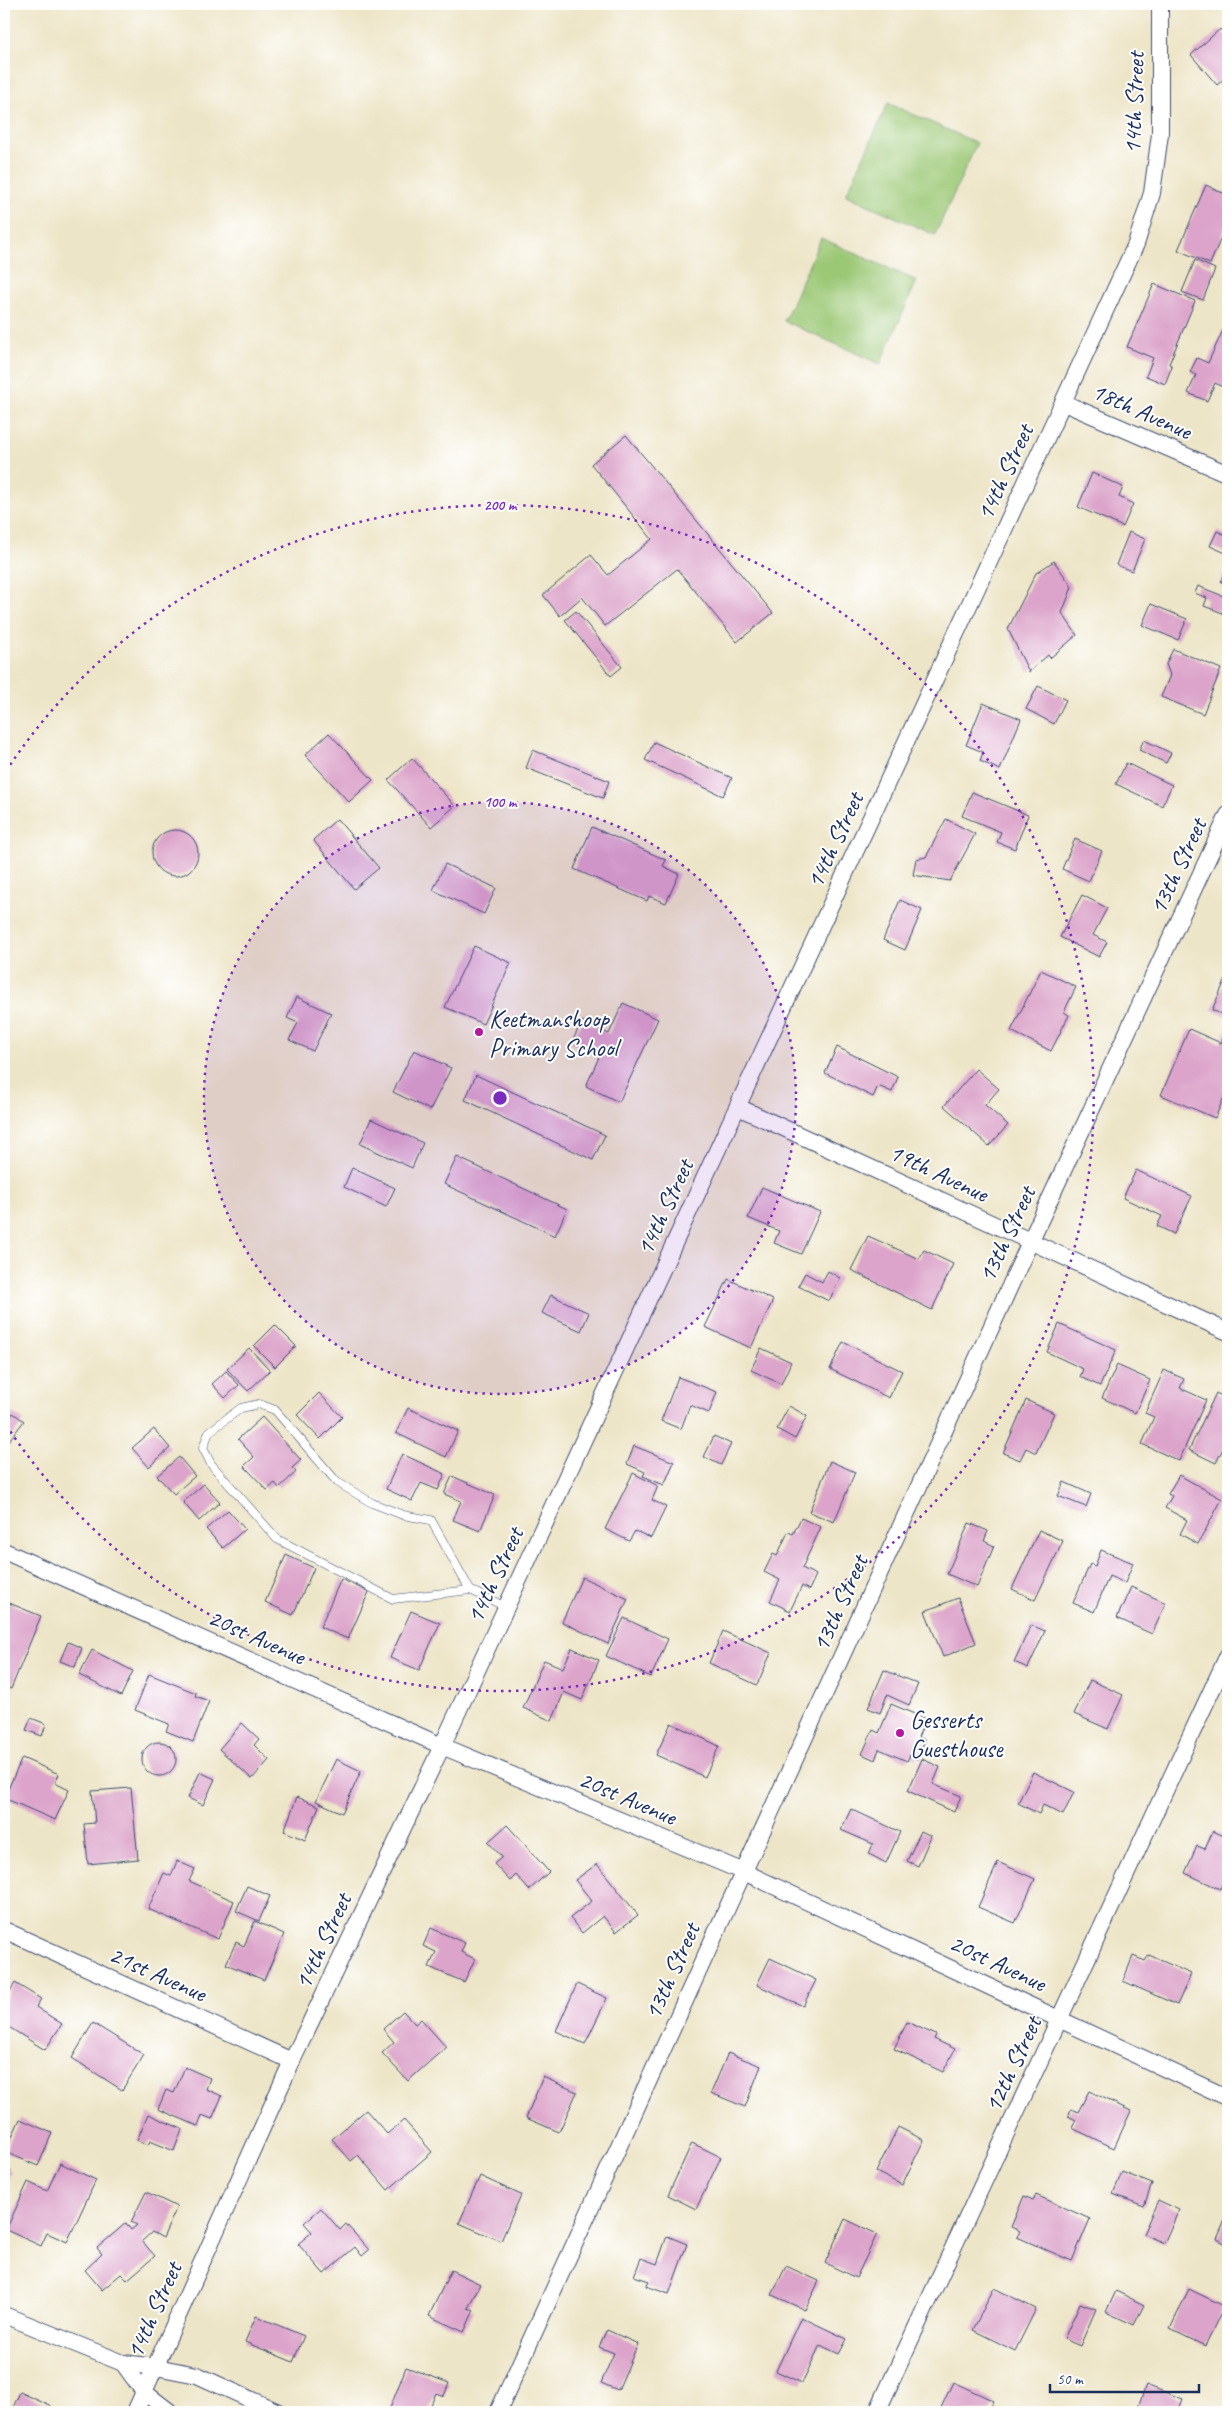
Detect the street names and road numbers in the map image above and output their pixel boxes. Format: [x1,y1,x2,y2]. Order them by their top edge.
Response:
street label: 14th Street [1116,49,1152,155]
street label: 18th Avenue [1087,375,1198,448]
street label: 14th Street [969,417,1042,525]
street label: 14th Street [799,785,872,893]
street label: 13th Street [1142,811,1215,919]
street label: 19th Avenue [884,1136,995,1211]
street label: 14th Street [629,1152,702,1260]
street label: 13th Street [971,1179,1044,1287]
street label: 14th Street [459,1520,532,1628]
street label: 13th Street [805,1548,876,1657]
street label: 20st Avenue [203,1601,312,1673]
street label: 20st Avenue [574,1763,683,1833]
street label: 14th Street [287,1886,360,1994]
street label: 13th Street [637,1916,708,2025]
street label: 20st Avenue [944,1927,1053,2000]
street label: 21st Avenue [104,1938,213,2010]
street label: 12th Street [977,2009,1050,2117]
street label: 14th Street [119,2255,190,2364]

